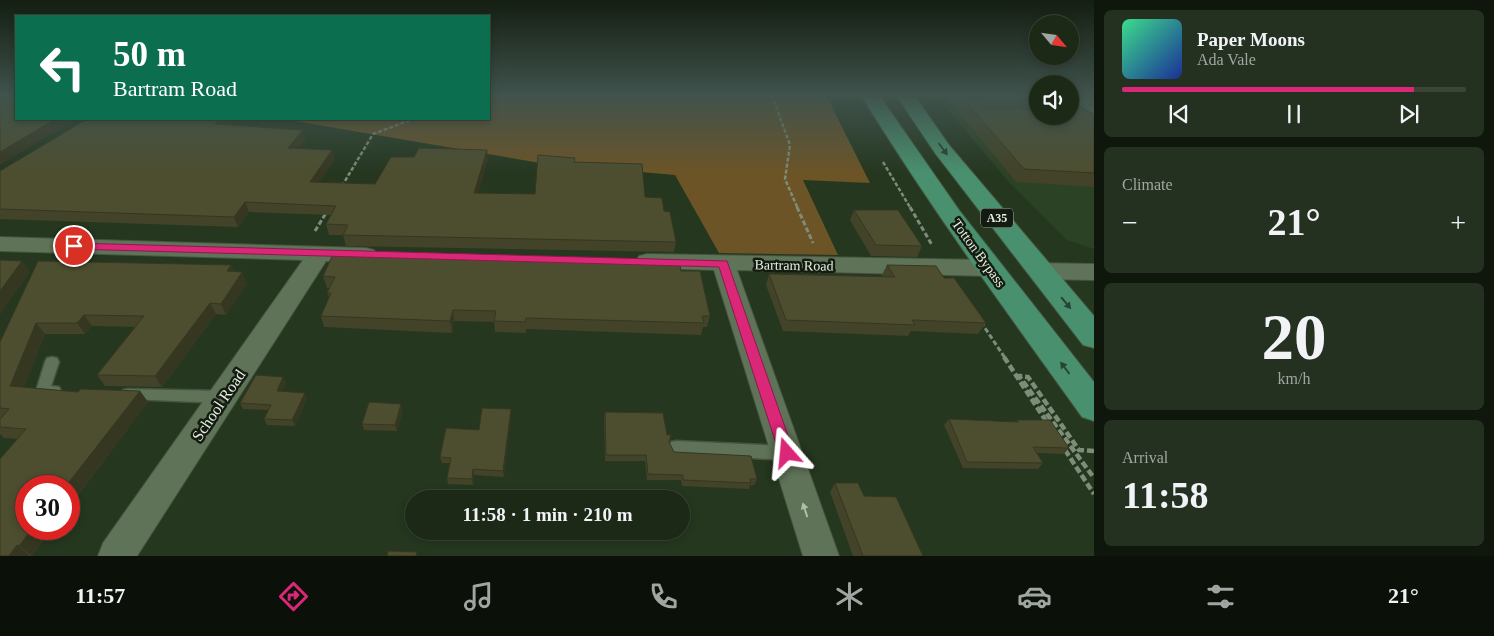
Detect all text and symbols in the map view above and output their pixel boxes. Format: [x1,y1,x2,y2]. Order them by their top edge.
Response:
north arrow [1029,15,1079,65]
map controls [1029,15,1079,125]
text: Paper Moons [1197,29,1305,50]
icon: left [30,35,95,100]
text: 50 m [113,35,186,74]
text: Ada Vale [1197,51,1256,68]
button: sound [1029,75,1079,125]
text: Bartram Road [113,76,237,101]
icon: previous [1165,100,1193,128]
icon: pause [1280,100,1308,128]
icon: next [1395,100,1423,128]
one-way arrow [938,142,948,156]
text: Climate [1122,176,1173,193]
text: 21° [1267,201,1321,243]
text: − [1122,207,1138,238]
text: + [1450,207,1466,238]
road number: A35 [981,208,1013,228]
street label: Totton Bypass [949,216,1008,290]
pin [53,225,95,267]
icon: arrive [60,232,88,260]
street label: Bartram Road [754,257,834,274]
one-way arrow [1061,297,1072,310]
text: 20 [1262,301,1327,373]
one-way arrow [1059,362,1070,375]
street label: School Road [188,366,248,444]
text: km/h [1278,370,1310,387]
position arrow [760,426,812,478]
text: Arrival [1122,449,1168,466]
text: 11:58 [1122,474,1209,516]
speed limit sign: 30 [15,475,80,540]
one-way arrow [801,502,809,517]
text: 11:58 · 1 min · 210 m [463,504,632,525]
icon: directions [276,579,311,614]
icon: music [461,579,496,614]
icon: phone [646,579,681,614]
icon: climate [832,579,867,614]
icon: car [1017,579,1052,614]
icon: filters [1203,579,1238,614]
text: 11:57 [75,583,125,608]
text: 21° [1388,583,1419,608]

